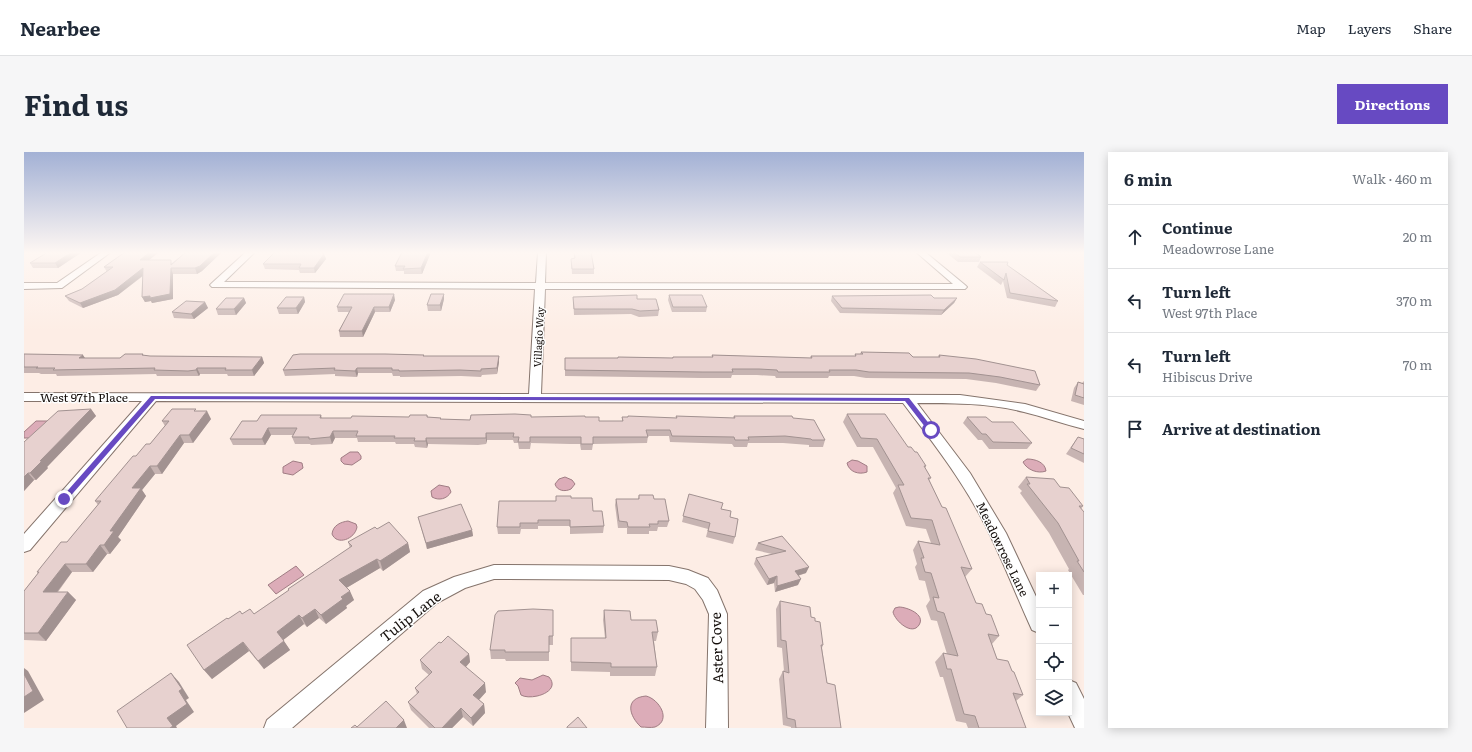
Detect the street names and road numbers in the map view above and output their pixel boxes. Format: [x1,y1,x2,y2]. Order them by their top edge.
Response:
street label: Villagio Way [529,306,547,368]
street label: West 97th Place [40,388,128,406]
street label: Meadowrose Lane [972,499,1034,599]
street label: Tulip Lane [375,586,445,646]
street label: Aster Cove [705,612,727,684]

